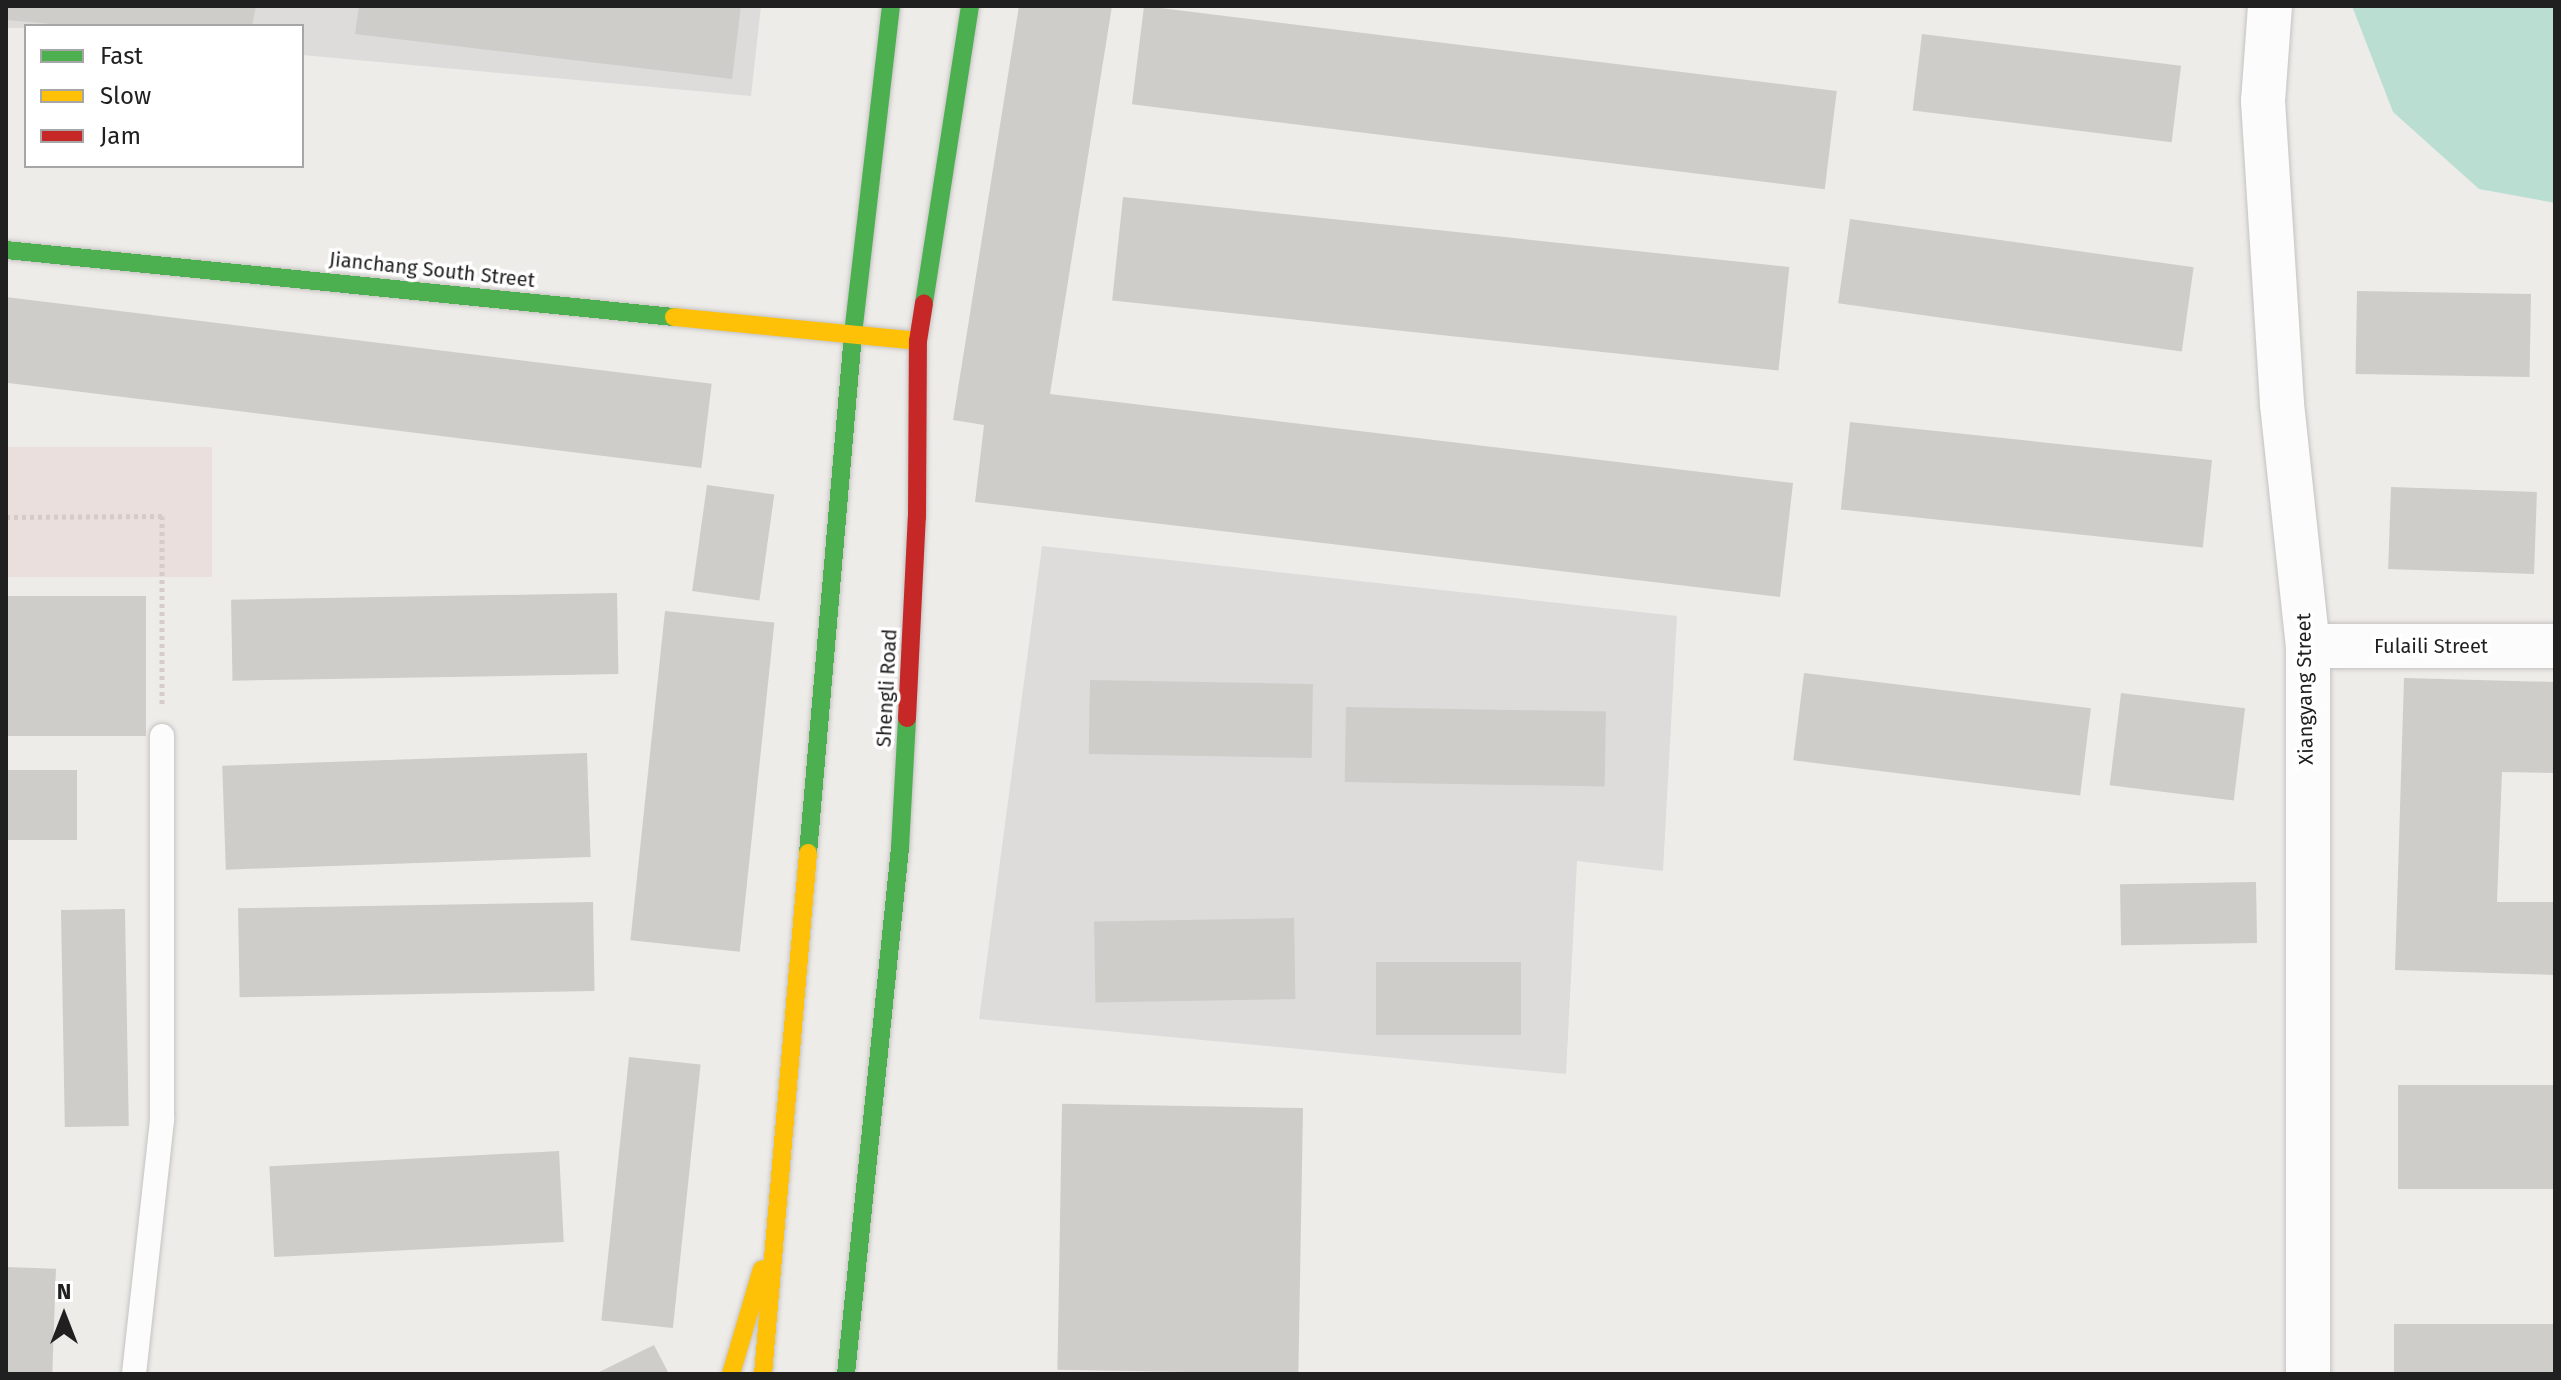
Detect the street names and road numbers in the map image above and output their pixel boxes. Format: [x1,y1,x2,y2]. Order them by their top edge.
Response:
street label: Jianchang South Street [328,247,536,293]
street label: Xiangyang Street [2292,613,2318,765]
street label: Shengli Road [872,628,902,748]
street label: Fulaili Street [2374,634,2488,658]

